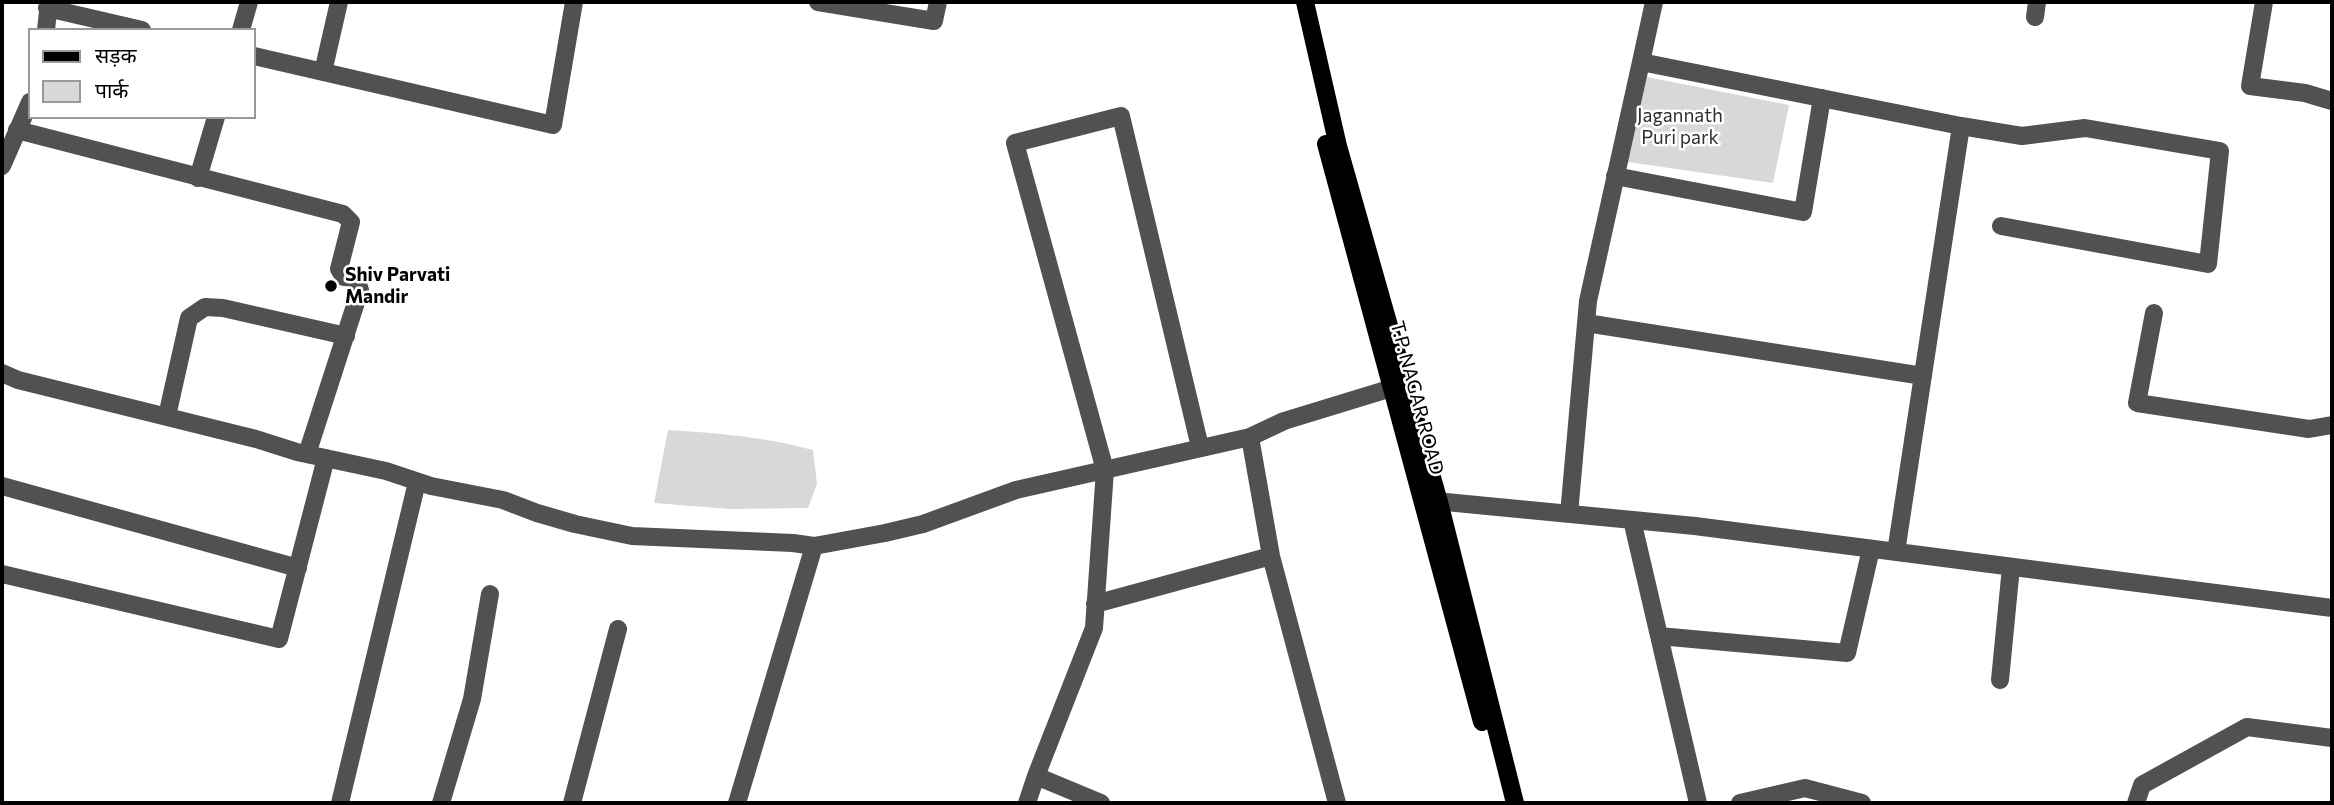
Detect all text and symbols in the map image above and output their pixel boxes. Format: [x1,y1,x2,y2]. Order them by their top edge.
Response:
legend [28,28,256,119]
text: सड़क [95,42,137,67]
text: पार्क [95,77,129,102]
park label: Jagannath Puri park [1637,105,1723,149]
place label: Shiv Parvati Mandir [345,264,450,308]
marker: Shiv Parvati Mandir [323,278,339,294]
street label: T.P. NAGAR ROAD [1386,319,1448,477]

